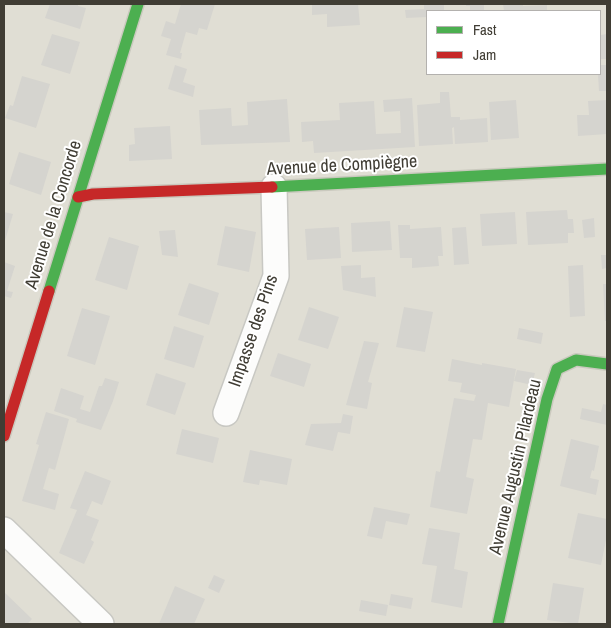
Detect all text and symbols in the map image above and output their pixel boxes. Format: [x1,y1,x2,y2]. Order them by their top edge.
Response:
legend [426,10,601,75]
text: Fast [473,19,496,40]
text: Jam [473,44,496,65]
street label: Avenue de la Concorde [21,138,87,292]
street label: Avenue de Compiègne [266,151,418,181]
street label: Impasse des Pins [225,272,283,390]
street label: Avenue Augustin Pilardeau [485,377,547,557]

